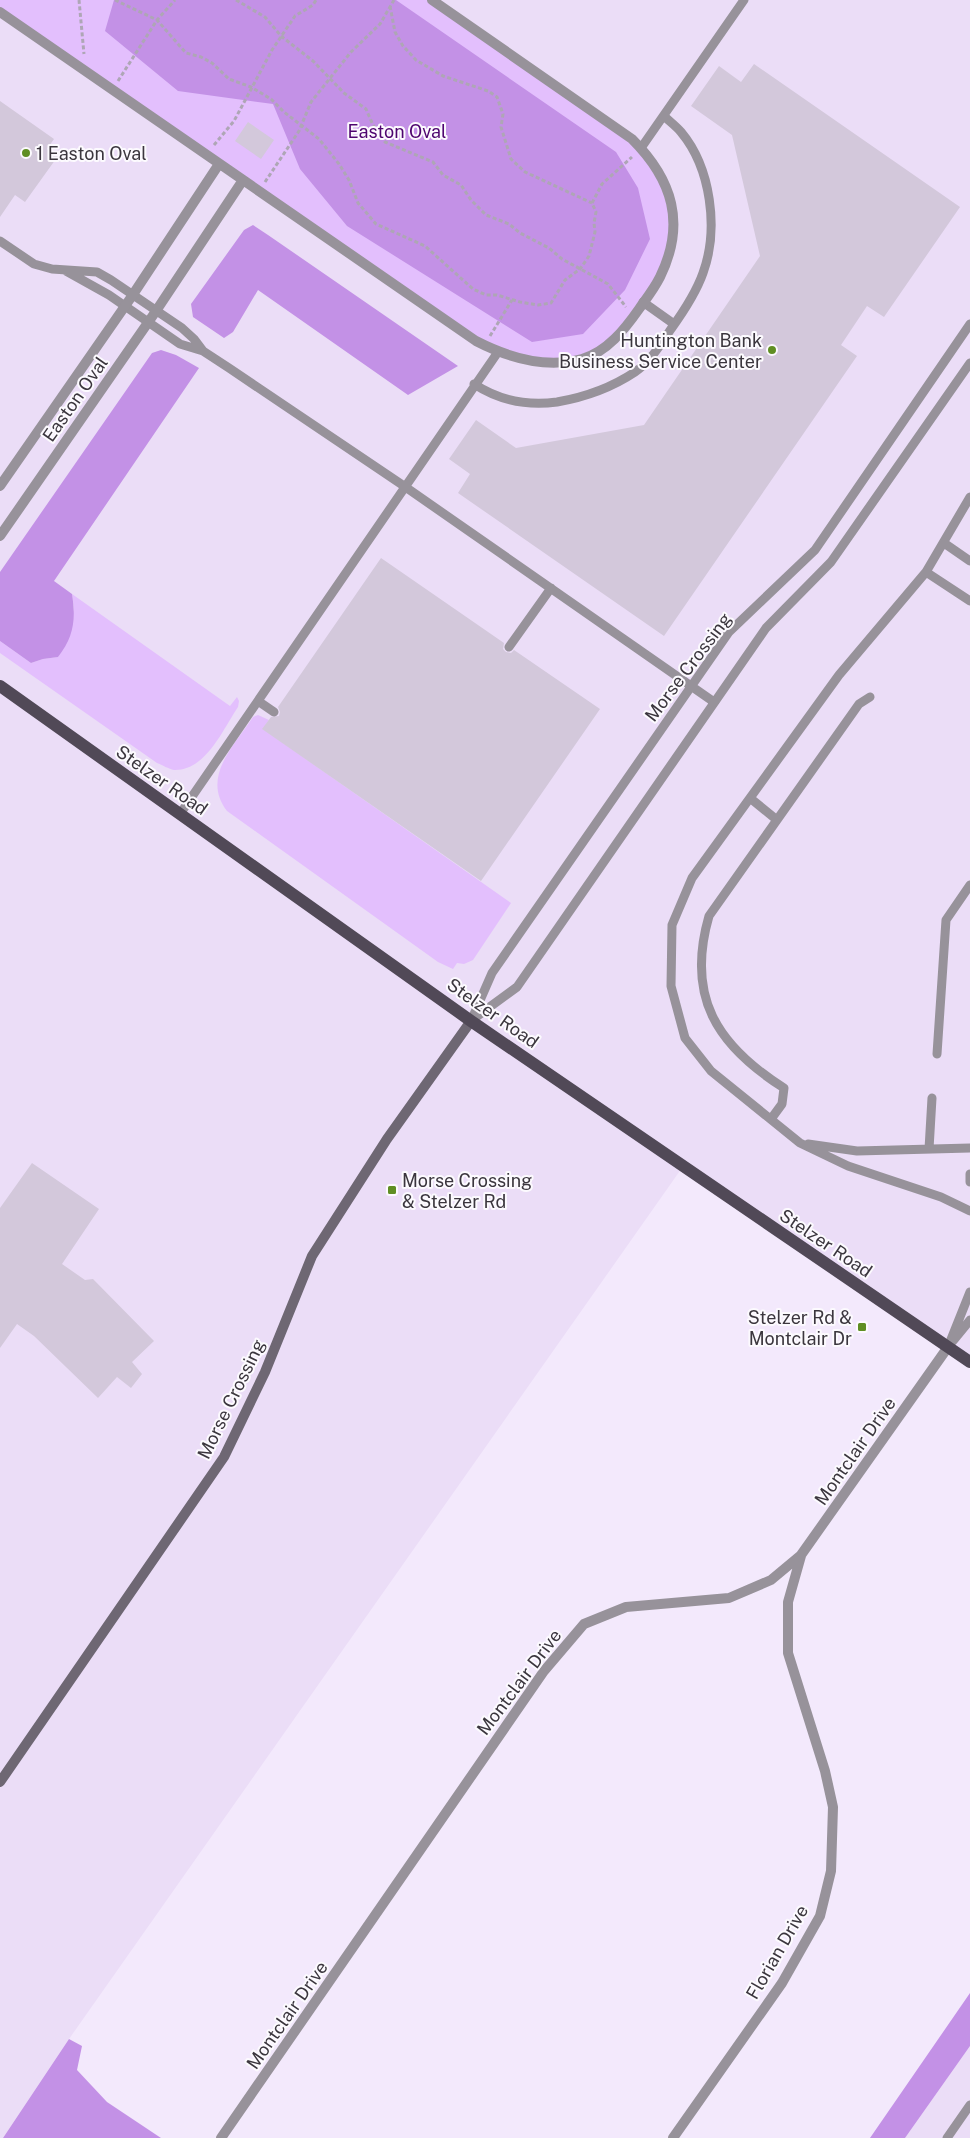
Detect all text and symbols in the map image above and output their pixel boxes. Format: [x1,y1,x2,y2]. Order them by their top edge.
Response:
park label: Easton Oval [347,121,447,142]
place label: 1 Easton Oval [36,143,147,164]
marker: 1 Easton Oval [20,147,32,159]
place label: Huntington Bank Business Service Center [559,330,762,372]
marker: Huntington Bank Business Service Center [766,344,778,356]
street label: Easton Oval [38,352,112,446]
street label: Morse Crossing [640,609,736,725]
street label: Stelzer Road [112,741,212,819]
street label: Stelzer Road [443,974,543,1052]
place label: Morse Crossing & Stelzer Rd [402,1170,532,1212]
marker: Morse Crossing & Stelzer Rd [386,1184,398,1196]
street label: Stelzer Road [776,1204,876,1282]
place label: Stelzer Rd & Montclair Dr [748,1307,852,1349]
marker: Stelzer Rd & Montclair Dr [856,1321,868,1333]
street label: Morse Crossing [193,1336,269,1462]
street label: Montclair Drive [810,1393,900,1509]
street label: Montclair Drive [472,1625,566,1739]
street label: Florian Drive [742,1901,812,2003]
street label: Montclair Drive [242,1957,332,2073]

